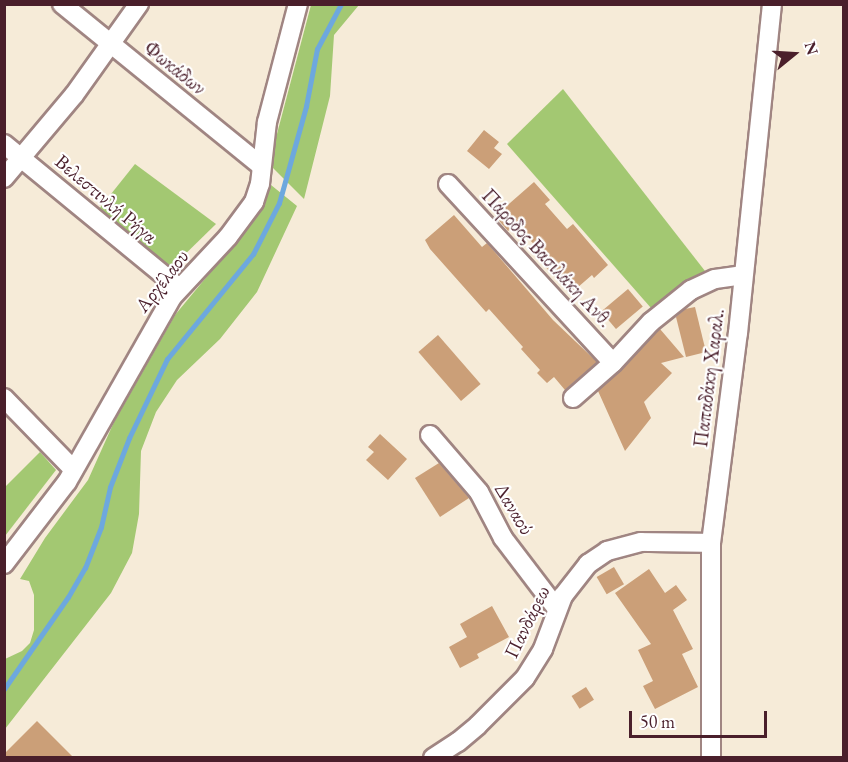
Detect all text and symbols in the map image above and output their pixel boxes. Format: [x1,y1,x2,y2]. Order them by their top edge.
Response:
north arrow [764,24,824,84]
street label: Φωκάδων [139,36,211,100]
text: N [800,39,824,58]
street label: Βελεστινλή Ρήγα [50,149,162,249]
street label: Πάροδος Βασιλάκη Ανθ. [477,184,617,332]
street label: Αρχέλαου [130,245,194,317]
street label: Παπαδάκη Χαραλ. [689,307,729,449]
street label: Δαναού [489,479,539,539]
street label: Πανδάρεω [499,582,555,662]
scale bar [632,699,770,737]
text: 50 m [640,710,675,733]

